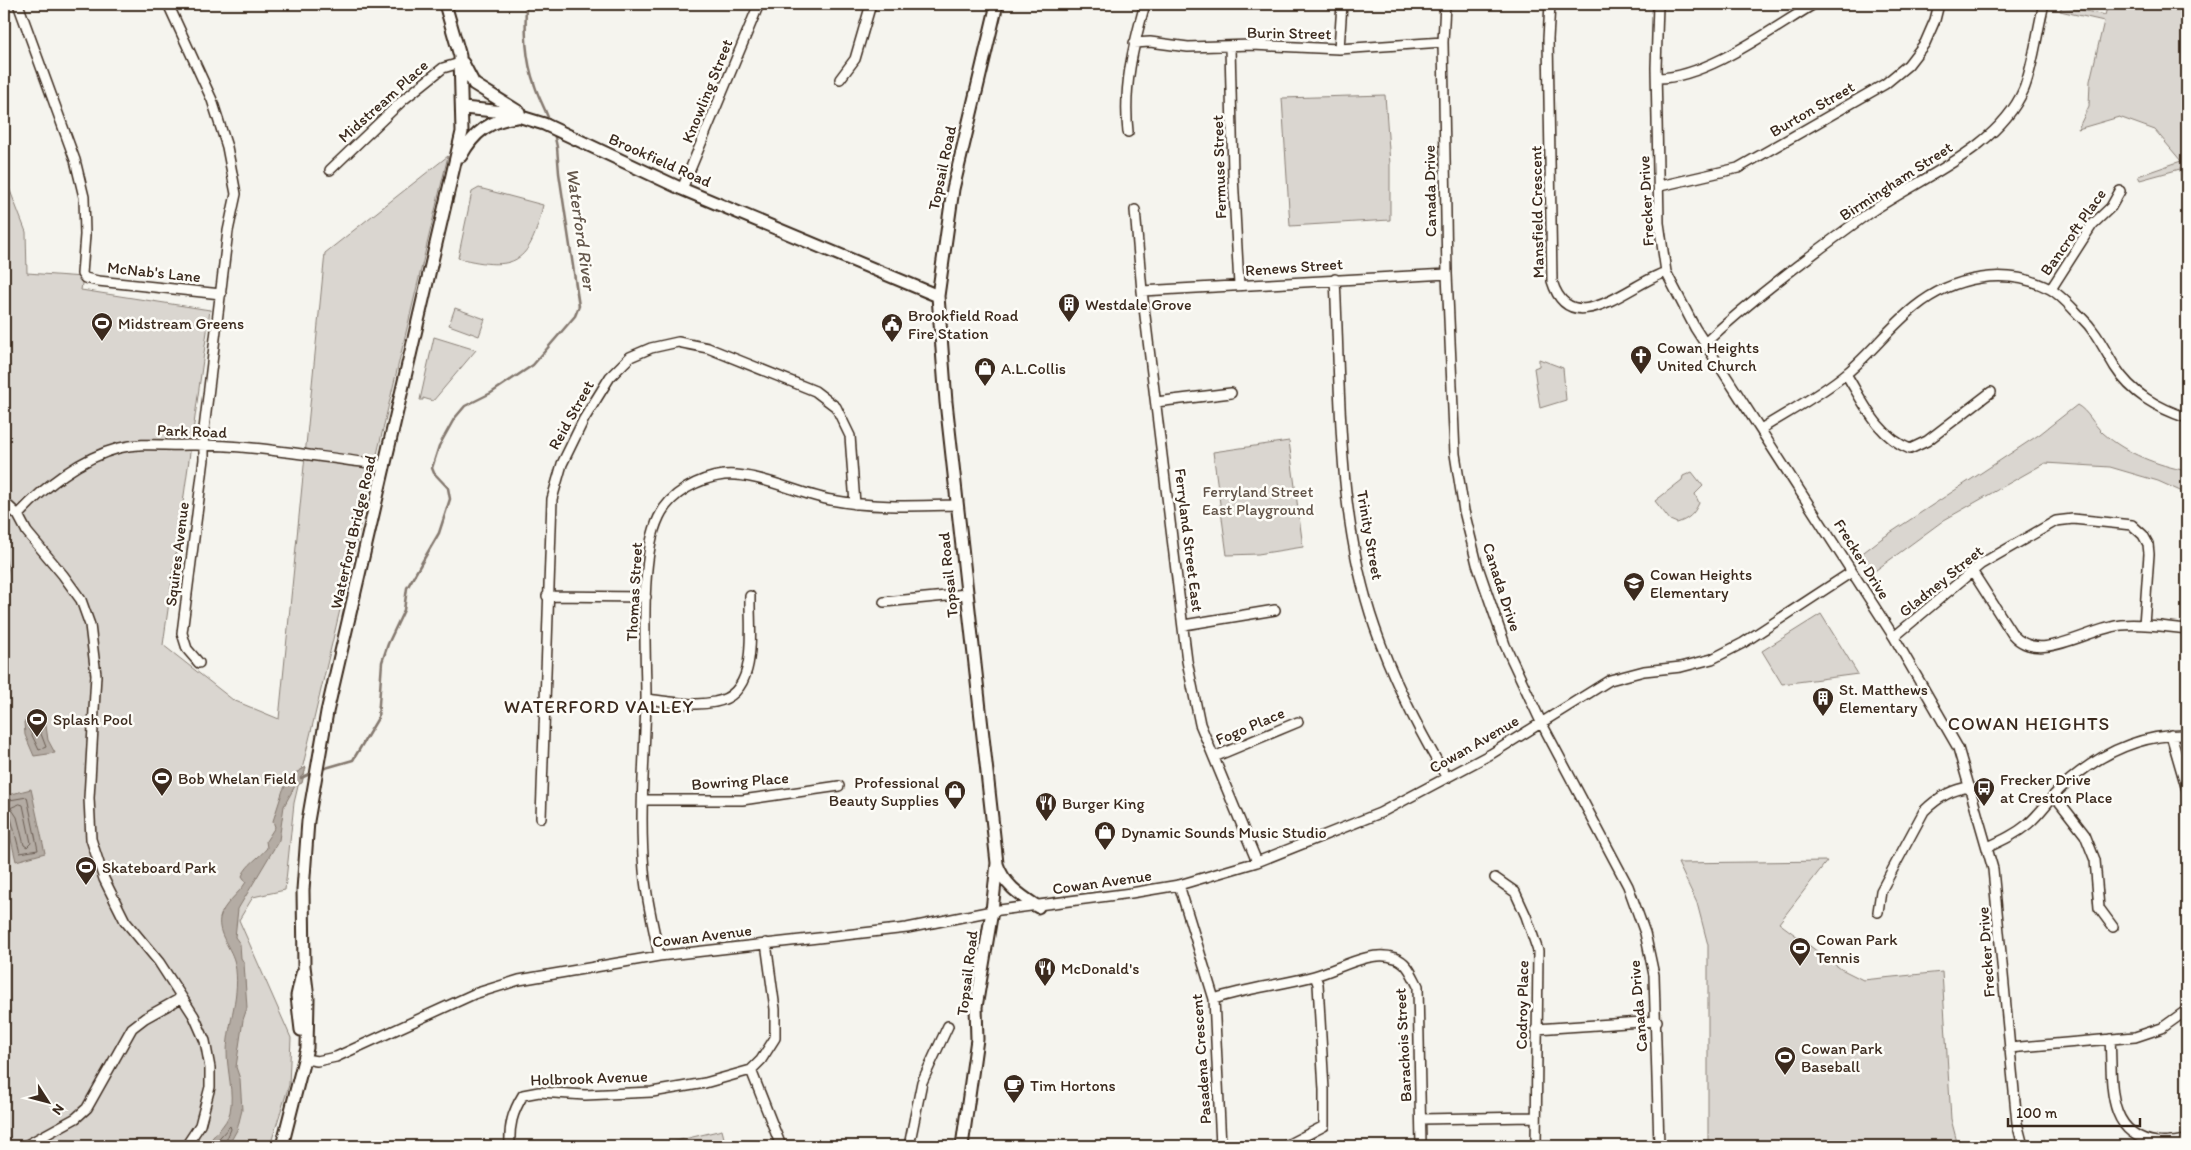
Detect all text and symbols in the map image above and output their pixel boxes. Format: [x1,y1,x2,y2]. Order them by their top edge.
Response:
street label: Burin Street [1247,23,1331,43]
street label: Knowling Street [678,36,736,146]
street label: Midstream Place [334,56,432,146]
street label: Burton Street [1766,77,1858,141]
street label: Fermuse Street [1208,115,1230,219]
street label: Topsail Road [924,124,960,212]
street label: Brookfield Road [606,129,715,191]
street label: Birmingham Street [1836,137,1956,225]
street label: Canada Drive [1420,145,1440,237]
street label: Mansfield Crescent [1526,145,1548,279]
street label: Frecker Drive [1634,155,1658,247]
water label: Waterford River [562,167,601,293]
street label: Bancroft Place [2036,185,2110,279]
street label: Renews Street [1245,254,1343,280]
street label: McNab's Lane [106,258,202,286]
building icon: Westdale Grove [1057,292,1081,323]
place label: Westdale Grove [1085,295,1192,314]
place label: Brookfield Road Fire Station [908,306,1019,343]
sports icon: Midstream Greens [90,311,114,342]
public building icon: Brookfield Road Fire Station [880,312,904,343]
place label: Midstream Greens [118,314,244,333]
place label: Cowan Heights United Church [1657,338,1759,375]
church icon: Cowan Heights United Church [1629,344,1653,375]
shop icon: A.L.Collis [973,356,997,387]
place label: A.L.Collis [1001,359,1066,378]
street label: Reid Street [544,377,598,453]
street label: Park Road [157,420,228,442]
street label: Waterford Bridge Road [326,453,380,611]
street label: Ferryland Street East [1171,467,1207,613]
park label: Ferryland Street East Playground [1202,482,1314,519]
street label: Trinity Street [1353,489,1387,581]
street label: Squires Avenue [161,501,193,607]
street label: Frecker Drive [1830,515,1894,603]
street label: Topsail Road [934,531,962,619]
street label: Canada Drive [1479,540,1525,634]
street label: Gladney Street [1895,541,1987,621]
street label: Thomas Street [622,542,646,642]
place label: Cowan Heights Elementary [1650,565,1752,602]
school or university icon: Cowan Heights Elementary [1622,571,1646,602]
place label: St. Matthews Elementary [1839,680,1928,717]
building icon: St. Matthews Elementary [1811,686,1835,717]
district label: WATERFORD VALLEY [504,695,694,718]
street label: Fogo Place [1213,703,1287,749]
sports icon: Splash Pool [25,707,49,738]
place label: Splash Pool [53,710,133,729]
street label: Cowan Avenue [1426,711,1522,777]
district label: COWAN HEIGHTS [1948,712,2110,735]
sports icon: Bob Whelan Field [150,766,174,797]
street label: Bowring Place [691,768,789,794]
place label: Bob Whelan Field [178,769,297,788]
place label: Frecker Drive at Creston Place [2000,770,2112,807]
place label: Professional Beauty Supplies [829,773,939,810]
bus stop icon: Frecker Drive at Creston Place [1972,776,1996,807]
shop icon: Professional Beauty Supplies [943,779,967,810]
restaurant icon: Burger King [1034,791,1058,822]
place label: Burger King [1062,794,1146,813]
shop icon: Dynamic Sounds Music Studio [1093,820,1117,851]
place label: Dynamic Sounds Music Studio [1121,823,1327,842]
sports icon: Skateboard Park [74,855,98,886]
place label: Skateboard Park [102,858,217,877]
street label: Cowan Avenue [1051,866,1153,898]
street label: Frecker Drive [1973,906,1999,998]
street label: Cowan Avenue [651,920,753,952]
street label: Topsail Road [952,929,982,1017]
place label: Cowan Park Tennis [1816,930,1898,967]
sports icon: Cowan Park Tennis [1788,936,1812,967]
restaurant icon: McDonald's [1033,956,1057,987]
place label: McDonald's [1061,959,1139,978]
street label: Canada Drive [1625,959,1651,1053]
street label: Codroy Place [1512,960,1532,1050]
street label: Barachois Street [1391,987,1415,1103]
street label: Pasadena Crescent [1187,993,1215,1125]
place label: Cowan Park Baseball [1801,1039,1883,1076]
sports icon: Cowan Park Baseball [1773,1045,1797,1076]
street label: Holbrook Avenue [530,1066,648,1090]
cafe icon: Tim Hortons [1002,1073,1026,1104]
place label: Tim Hortons [1030,1076,1116,1095]
north arrow [22,1078,72,1128]
scale bar [2008,1095,2141,1127]
text: N [48,1101,68,1118]
text: 100 m [2016,1104,2058,1122]

